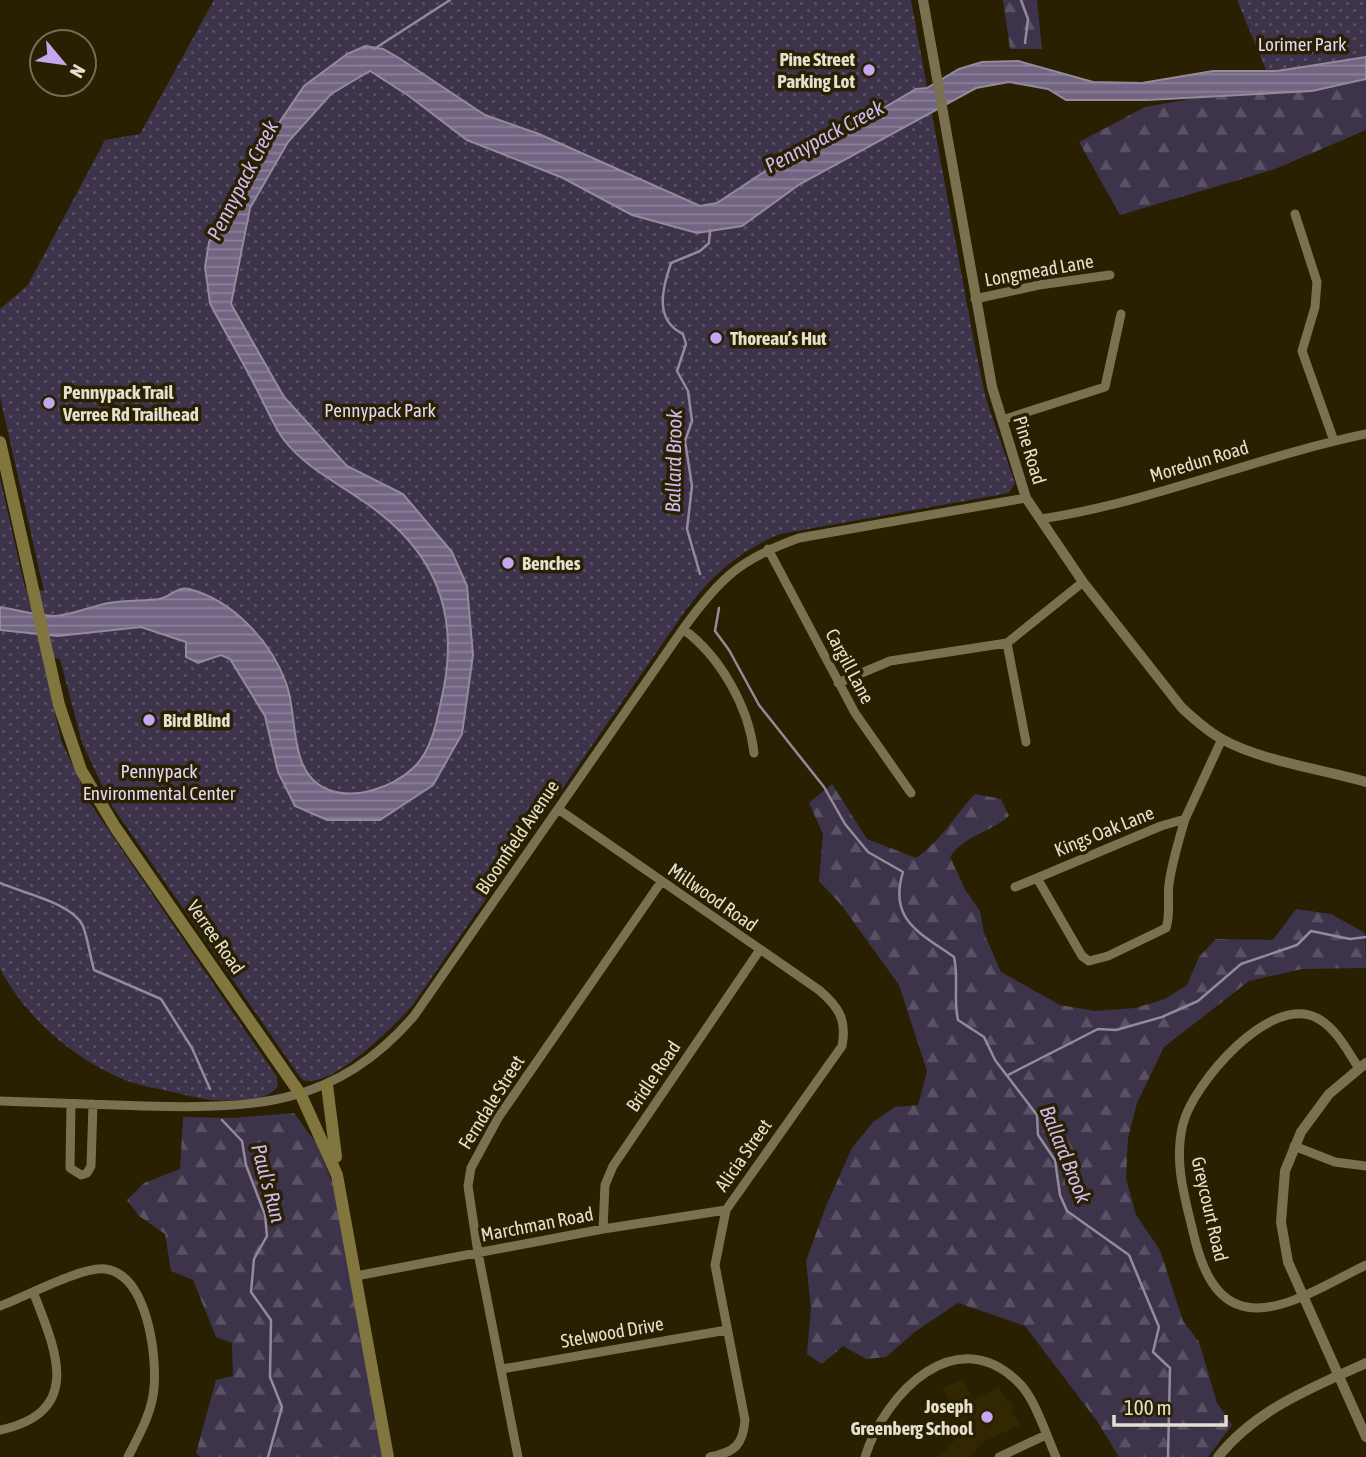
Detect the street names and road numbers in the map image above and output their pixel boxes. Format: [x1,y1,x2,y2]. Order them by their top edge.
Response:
street label: Longmead Lane [983,250,1095,290]
street label: Pine Road [1009,413,1051,487]
street label: Moredun Road [1147,436,1251,486]
street label: Cargill Lane [821,625,879,707]
street label: Bloomfield Avenue [471,776,563,898]
street label: Kings Oak Lane [1051,801,1157,861]
street label: Millwood Road [664,858,762,936]
street label: Verree Road [183,896,249,978]
street label: Bridle Road [621,1037,685,1115]
street label: Ferndale Street [453,1051,529,1153]
street label: Alicia Street [710,1115,776,1195]
street label: Greycourt Road [1187,1155,1233,1263]
street label: Marchman Road [479,1202,595,1246]
street label: Stelwood Drive [559,1312,665,1352]

